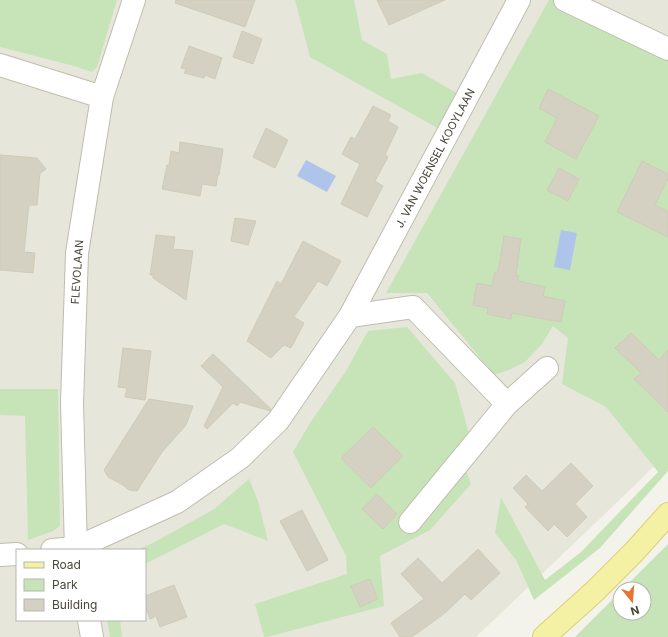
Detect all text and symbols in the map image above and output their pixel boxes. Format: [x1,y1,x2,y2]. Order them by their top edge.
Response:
street label: J. VAN WOENSEL KOOYLAAN [392,86,478,230]
street label: FLEVOLAAN [68,239,86,305]
legend [16,549,146,621]
text: Road [52,557,81,572]
text: Park [52,577,78,592]
north arrow [612,581,652,621]
text: Building [52,597,97,612]
text: N [629,603,641,618]

